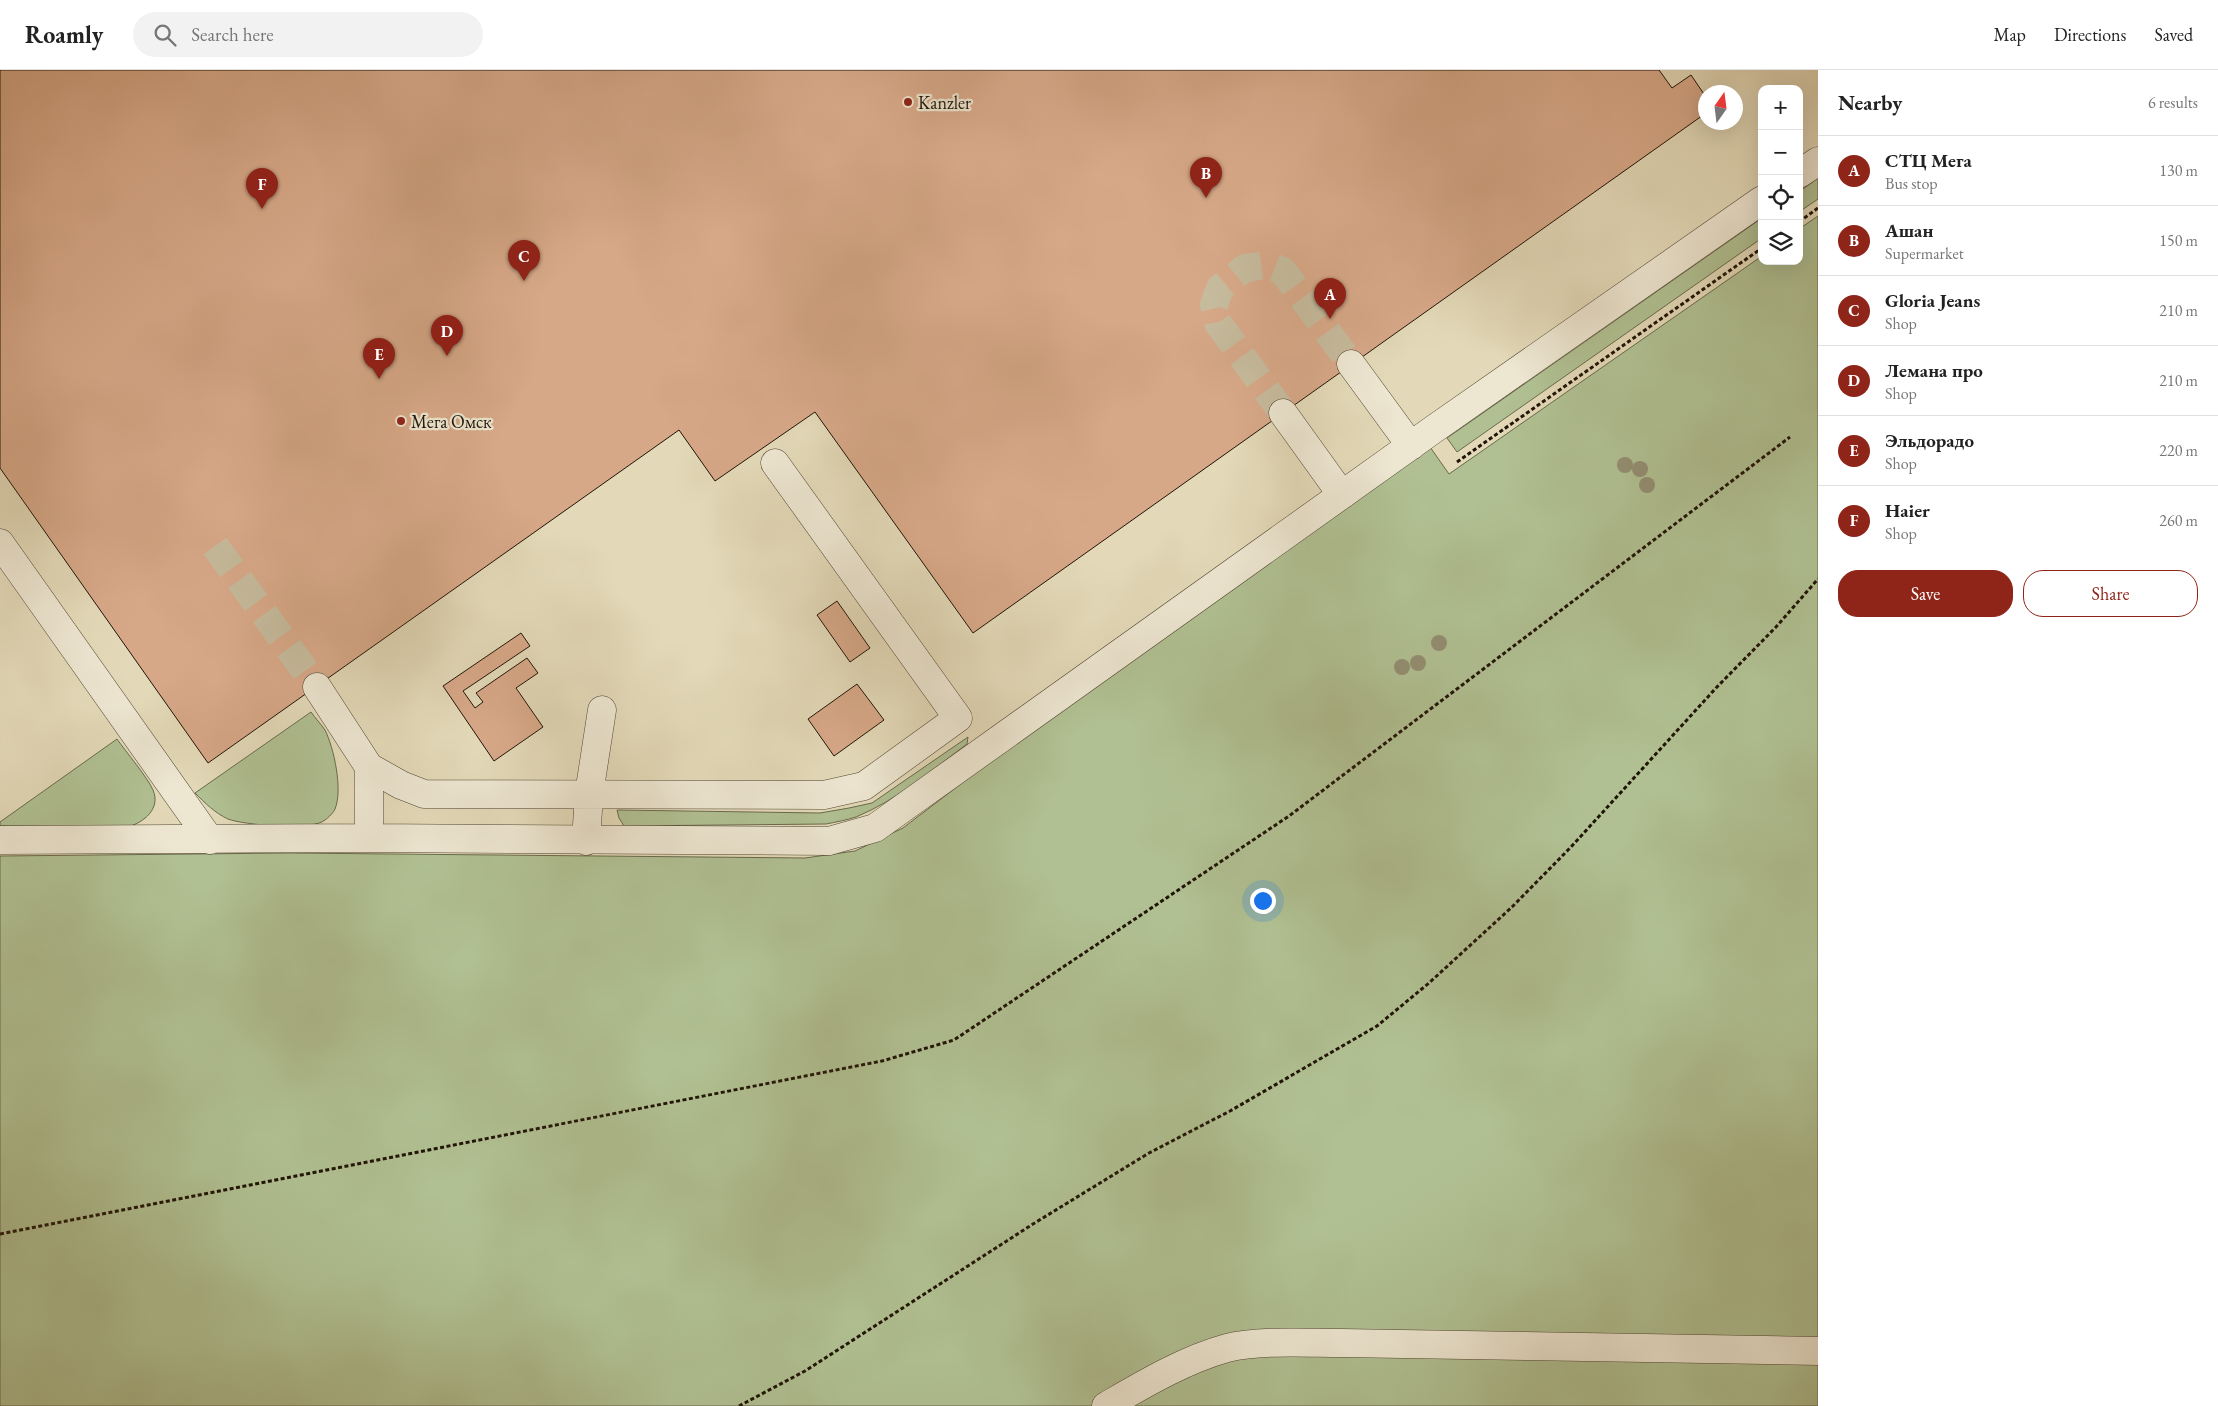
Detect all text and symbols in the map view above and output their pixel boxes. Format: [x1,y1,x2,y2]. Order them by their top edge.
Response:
search box [133,12,483,57]
text: Roamly [25,19,103,50]
icon: search [151,21,179,49]
text: Search here [191,22,274,47]
text: Map [1994,23,2026,46]
text: Directions [2054,23,2126,46]
text: Saved [2154,23,2193,46]
north arrow [1698,85,1743,130]
map controls [1758,85,1803,265]
button: + [1758,85,1803,130]
text: Nearby [1838,89,1902,116]
place label: Kanzler [918,91,971,114]
text: 6 results [2148,92,2198,113]
marker: Kanzler [902,96,914,108]
button: − [1758,130,1803,175]
text: СТЦ Мега [1885,148,1972,173]
pin: B [1190,157,1222,198]
text: A [1848,160,1860,181]
text: 130 m [2159,160,2198,181]
pin: F [246,168,278,209]
text: Bus stop [1885,173,1938,194]
button: locate [1758,175,1803,220]
text: Ашан [1885,218,1933,243]
button: layers [1758,220,1803,265]
text: B [1849,230,1859,251]
text: 150 m [2159,230,2198,251]
pin: C [508,240,540,281]
text: Supermarket [1885,243,1964,264]
pin: A [1314,278,1346,319]
text: Gloria Jeans [1885,288,1980,313]
text: C [1848,300,1860,321]
text: 210 m [2159,300,2198,321]
text: Shop [1885,313,1917,334]
pin: D [431,315,463,356]
pin: E [363,338,395,379]
text: Лемана про [1885,358,1983,383]
text: D [1848,370,1860,391]
text: 210 m [2159,370,2198,391]
text: Shop [1885,383,1917,404]
place label: Мега Омск [411,410,492,433]
marker: Мега Омск [395,415,407,427]
text: Эльдорадо [1885,428,1974,453]
text: E [1849,440,1859,461]
text: 220 m [2159,440,2198,461]
text: Shop [1885,453,1917,474]
text: Haier [1885,498,1930,523]
text: F [1850,510,1858,531]
text: 260 m [2159,510,2198,531]
text: Shop [1885,523,1917,544]
button: Save [1838,570,2013,617]
button: Share [2023,570,2198,617]
your location [1250,888,1276,914]

